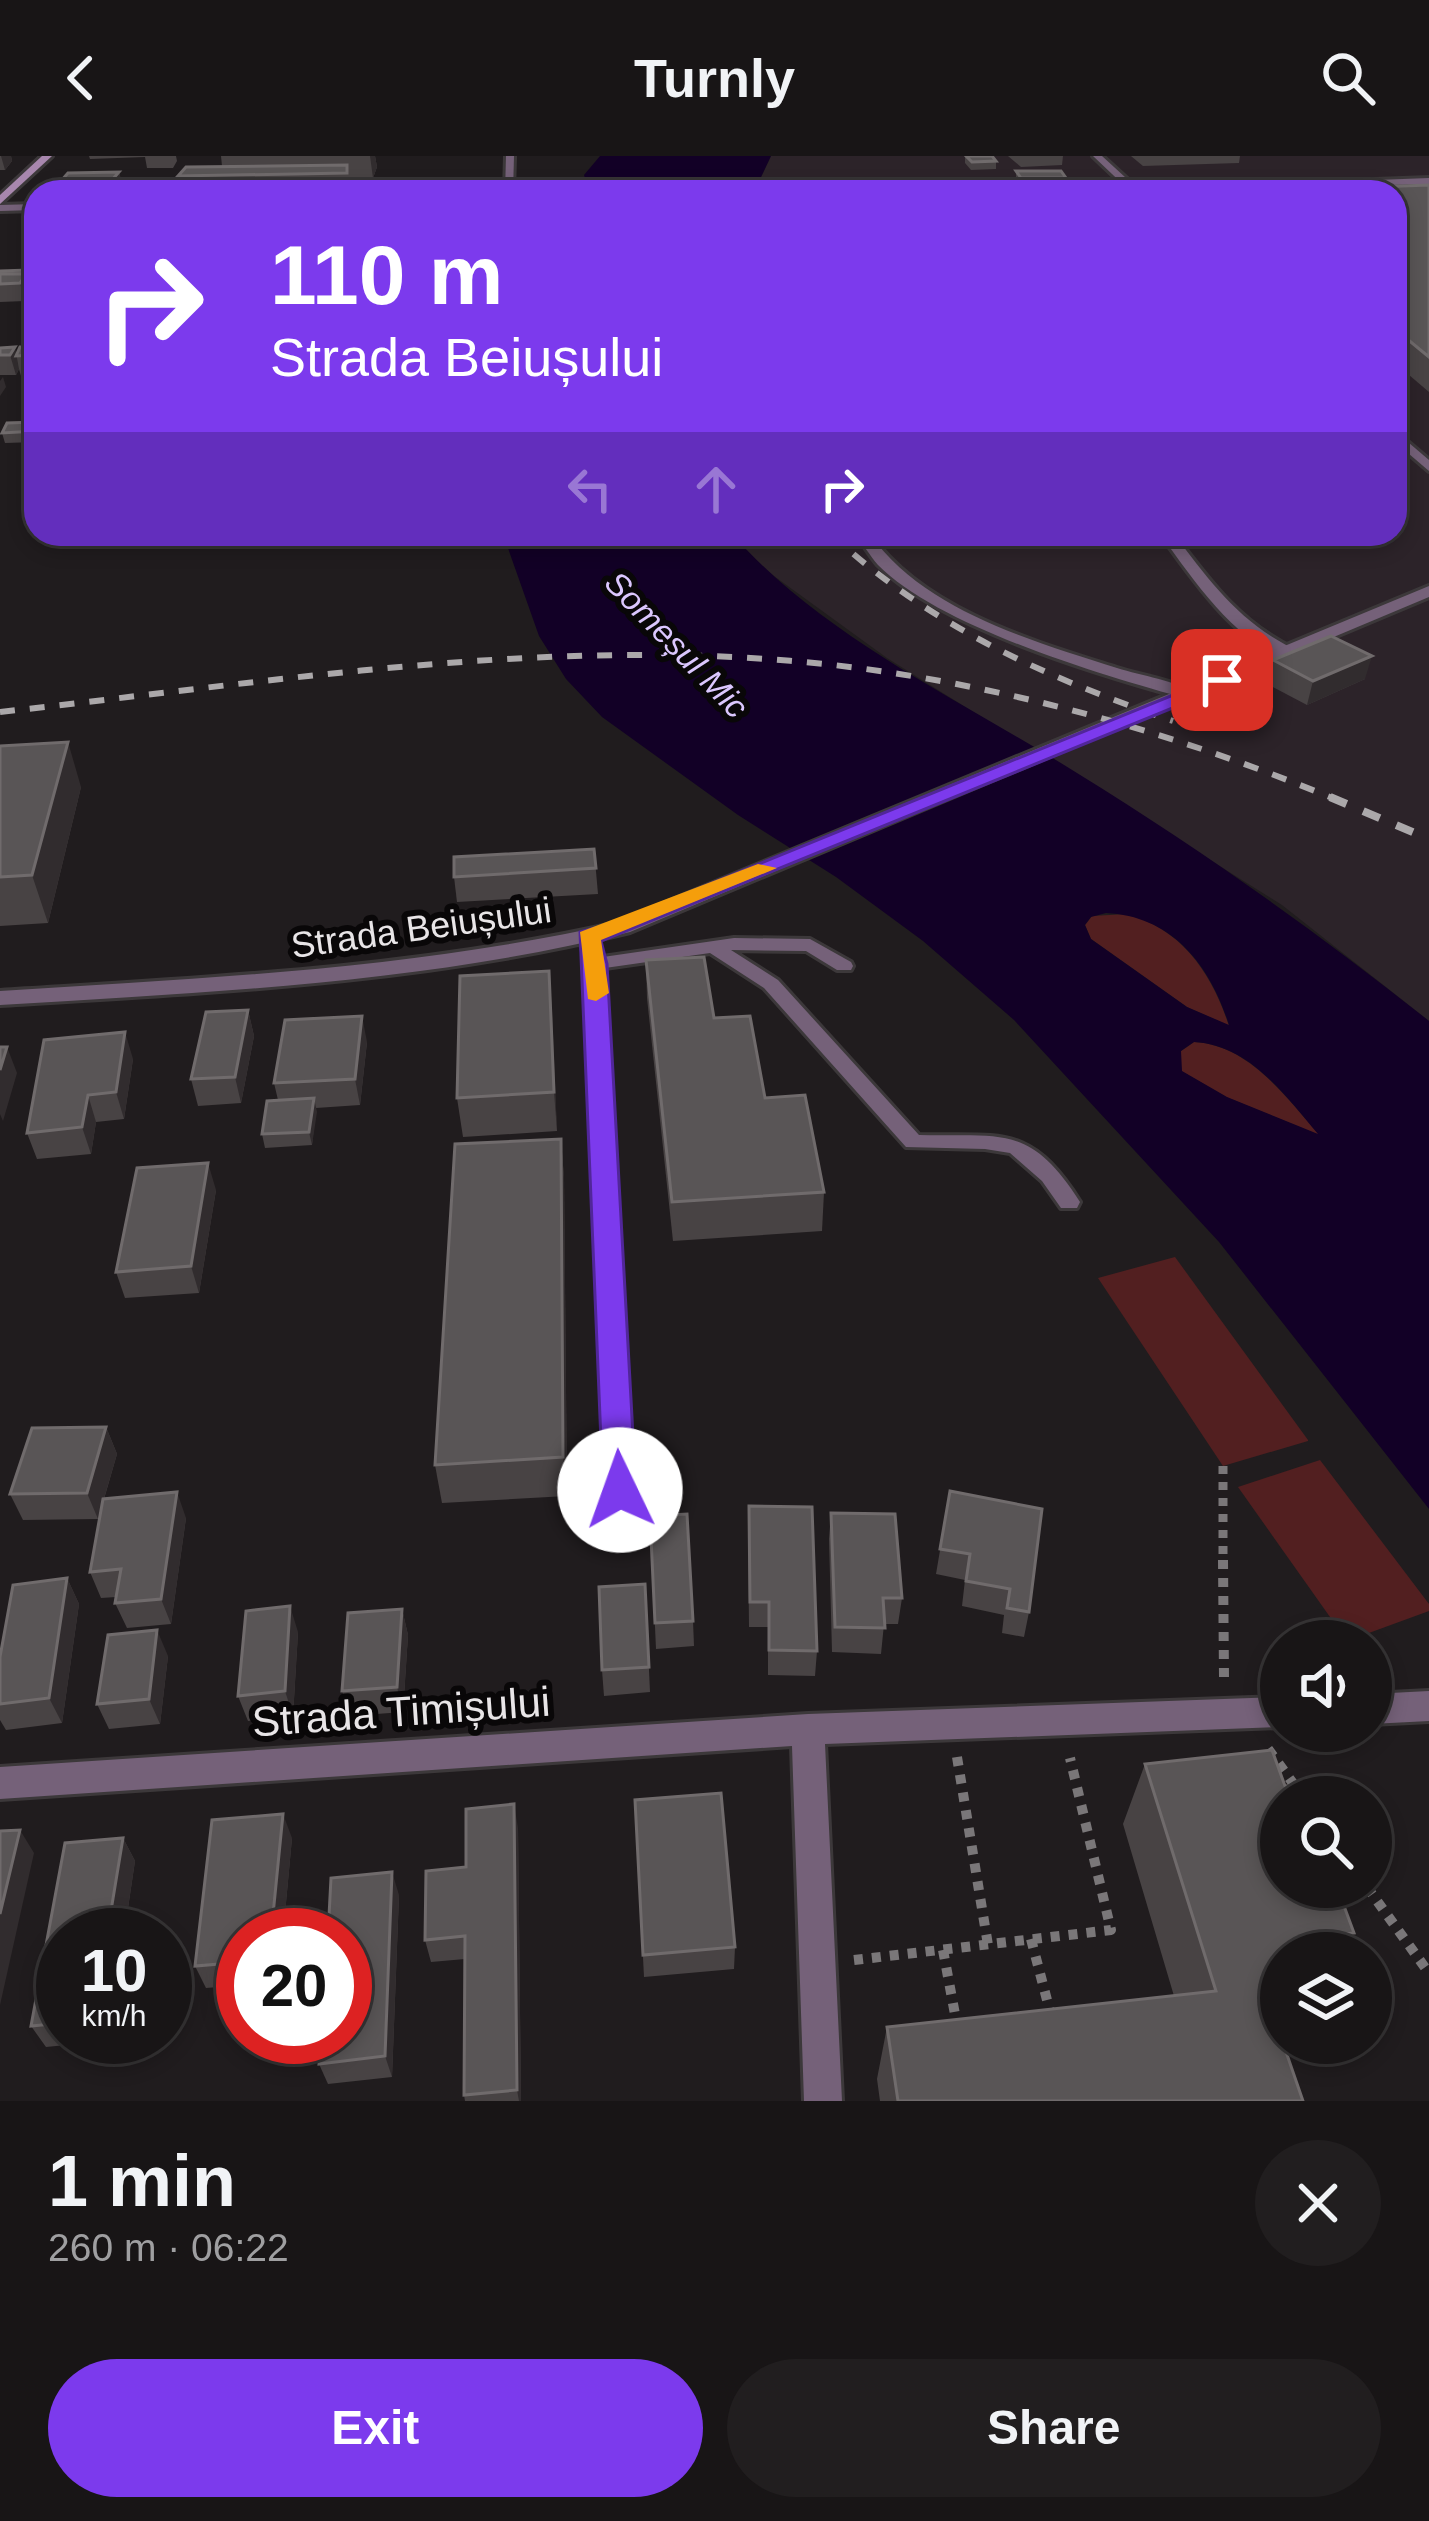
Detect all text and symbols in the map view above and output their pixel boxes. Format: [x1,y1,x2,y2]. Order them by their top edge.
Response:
icon: back [48,45,114,111]
icon: search [1315,45,1381,111]
text: Turnly [634,48,795,108]
icon: right [72,228,228,384]
text: 110 m [270,228,504,322]
text: Strada Beiușului [270,327,663,387]
icon: left [557,456,623,522]
icon: ahead [683,456,749,522]
icon: right [809,456,875,522]
water label: Someșul Mic [598,564,756,725]
pin [1171,629,1273,731]
icon: arrive [1189,647,1255,713]
street label: Strada Beiușului [288,889,554,966]
position arrow [557,1427,683,1553]
map controls [1260,1620,1392,2064]
button: sound [1260,1620,1392,1752]
street label: Strada Timișului [250,1678,552,1745]
button: search [1260,1776,1392,1908]
speed limit sign: 20 [216,1908,372,2064]
button: layers [1260,1932,1392,2064]
text: 10 [81,1937,147,2004]
text: km/h [81,1999,147,2032]
button: close [1255,2140,1381,2266]
text: 1 min [48,2141,236,2221]
text: 260 m · 06:22 [48,2226,289,2269]
button: Exit [48,2359,703,2497]
button: Share [727,2359,1381,2497]

